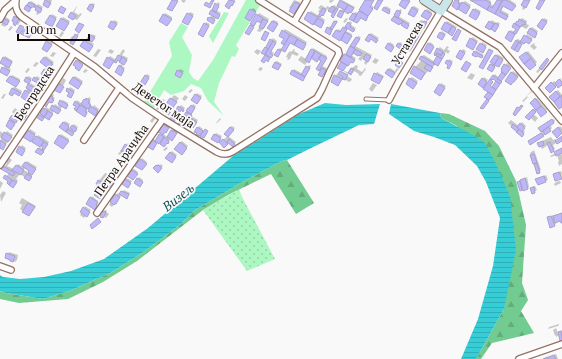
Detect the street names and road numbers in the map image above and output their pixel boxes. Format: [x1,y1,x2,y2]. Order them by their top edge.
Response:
street label: Уставска [388,18,426,68]
street label: Београдска [11,63,57,123]
street label: Деветог маја [130,79,198,131]
street label: Петра Арачића [91,121,151,199]

